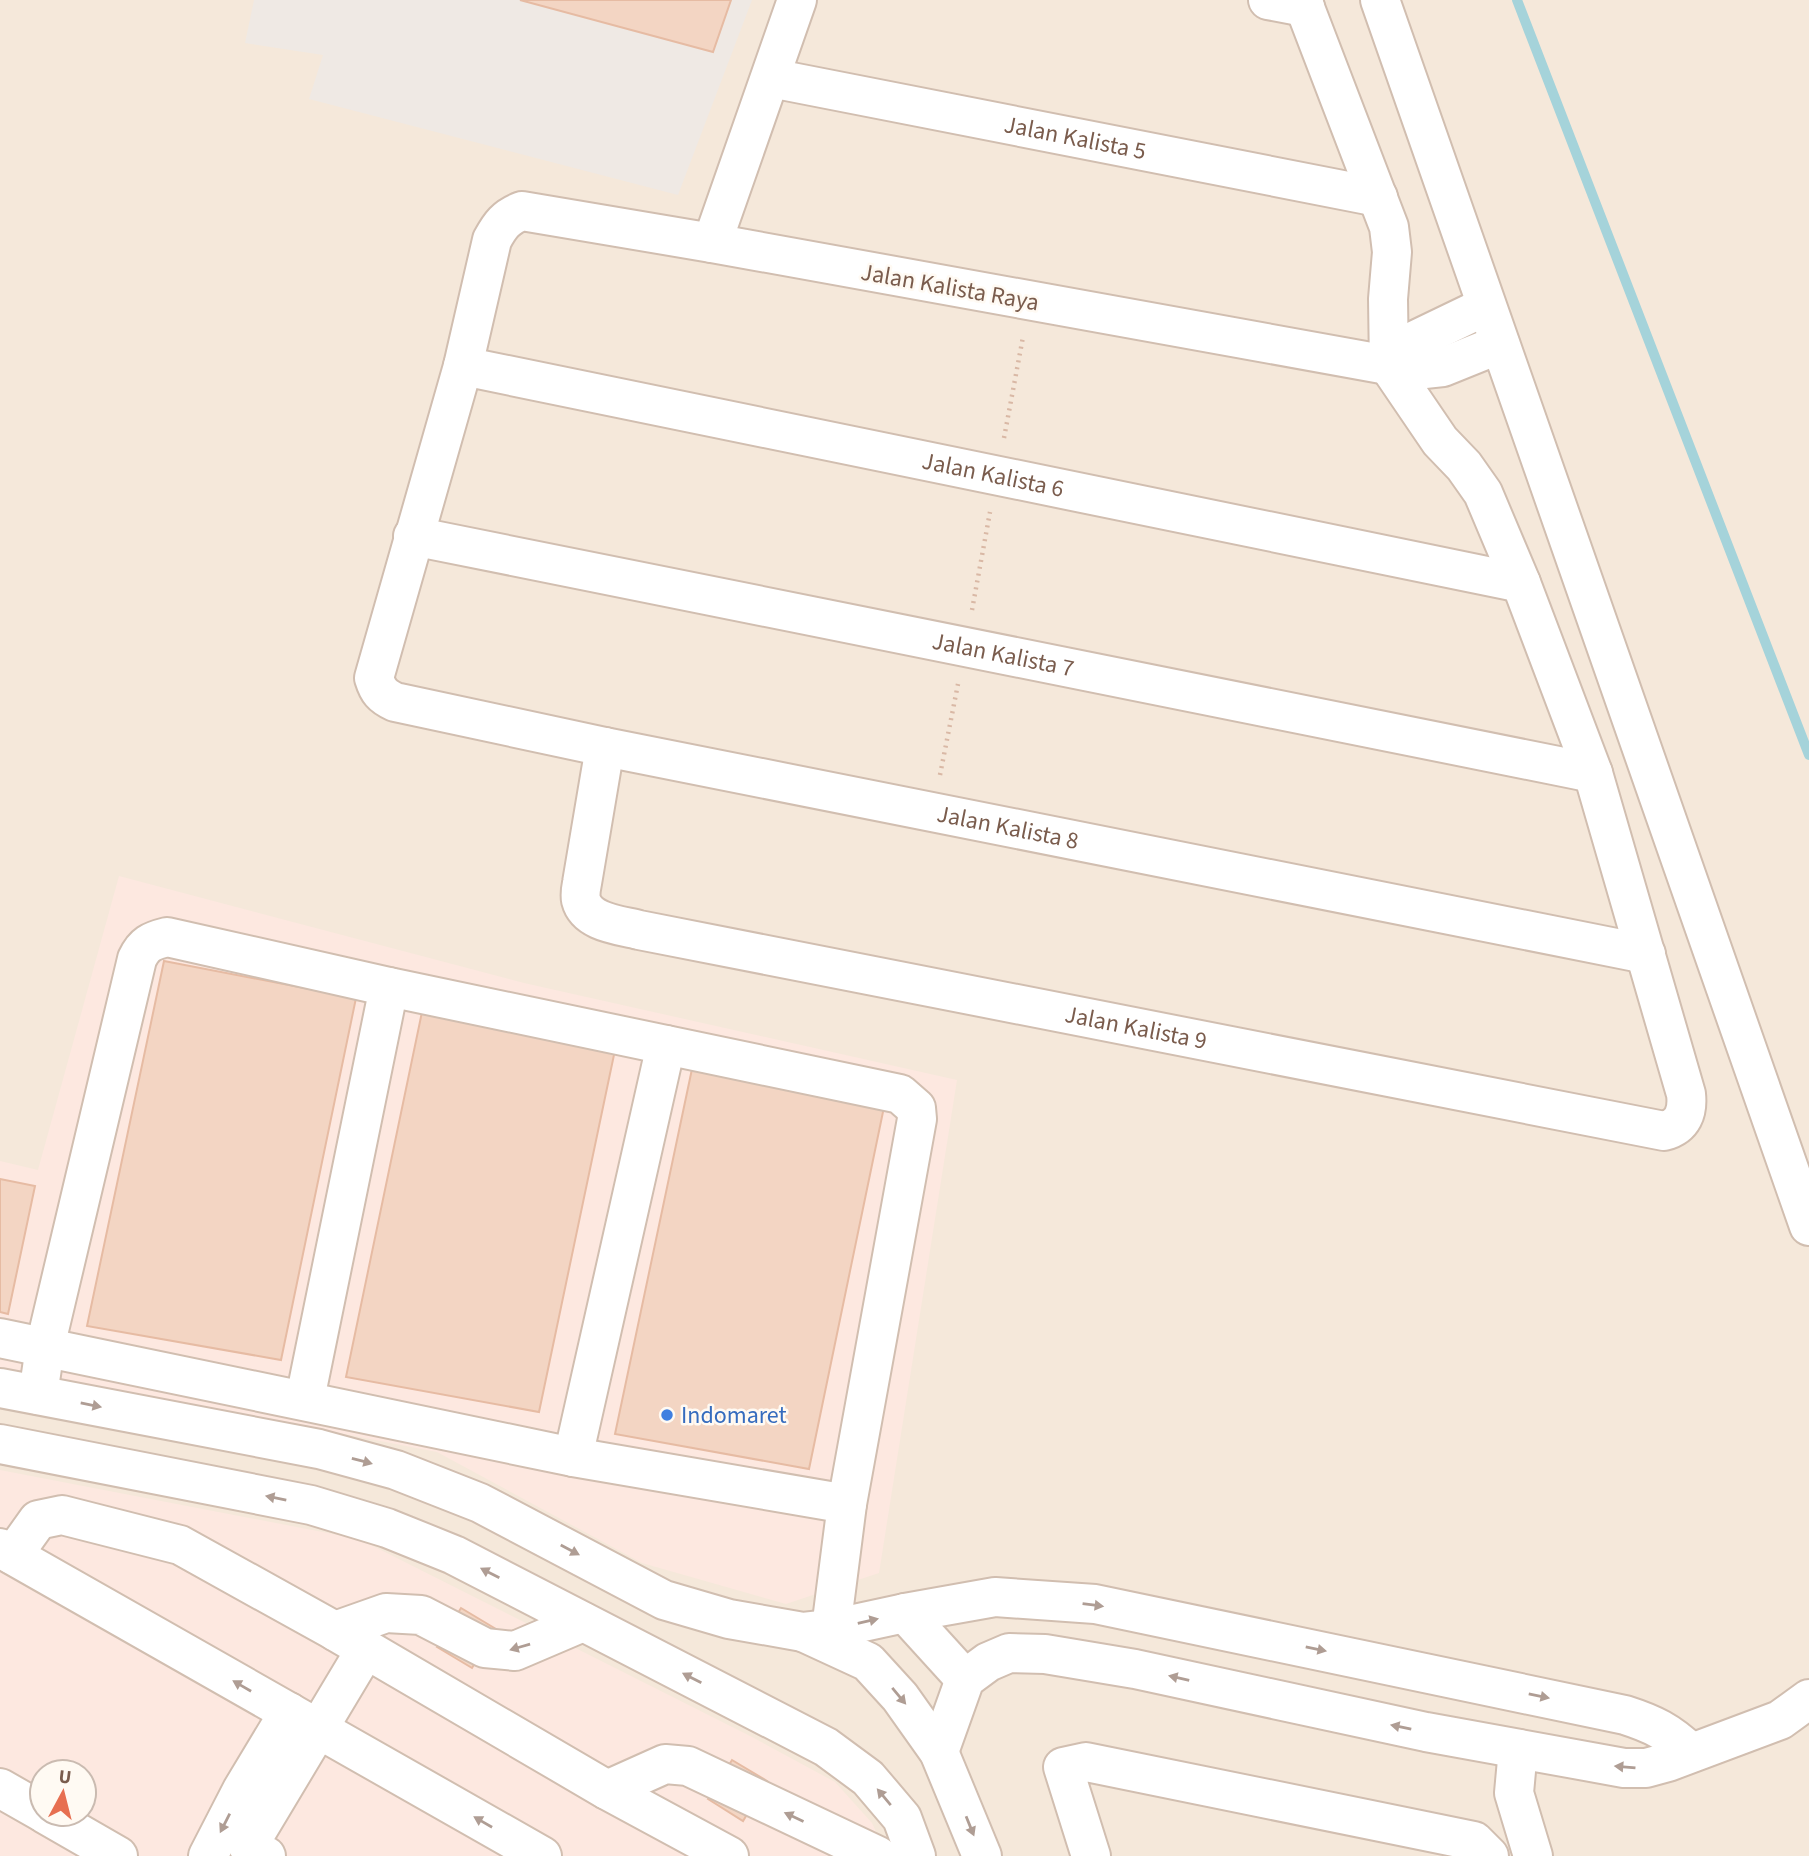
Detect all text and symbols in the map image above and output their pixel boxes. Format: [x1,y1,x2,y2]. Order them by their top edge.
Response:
street label: Jalan Kalista 5 [1001,107,1149,169]
street label: Jalan Kalista Raya [858,255,1042,320]
street label: Jalan Kalista 6 [919,444,1067,507]
street label: Jalan Kalista 7 [929,624,1077,686]
street label: Jalan Kalista 8 [934,796,1082,859]
street label: Jalan Kalista 9 [1062,997,1210,1059]
place label: Indomaret [681,1398,787,1433]
one-way arrow [80,1400,102,1411]
marker: Indomaret [659,1407,675,1423]
one-way arrow [352,1456,373,1466]
one-way arrow [265,1492,287,1503]
one-way arrow [560,1545,580,1556]
one-way arrow [480,1568,500,1579]
one-way arrow [1082,1599,1104,1610]
one-way arrow [857,1615,879,1626]
one-way arrow [509,1642,531,1653]
one-way arrow [1305,1644,1327,1655]
one-way arrow [682,1672,702,1684]
one-way arrow [1168,1673,1190,1684]
one-way arrow [233,1680,252,1692]
one-way arrow [891,1687,906,1705]
one-way arrow [1528,1691,1550,1702]
one-way arrow [1390,1721,1412,1732]
north arrow [28,1758,98,1828]
one-way arrow [1614,1761,1636,1772]
text: U [57,1763,73,1792]
one-way arrow [876,1788,892,1806]
one-way arrow [784,1811,805,1822]
one-way arrow [220,1813,231,1833]
one-way arrow [473,1816,492,1828]
one-way arrow [965,1816,976,1837]

